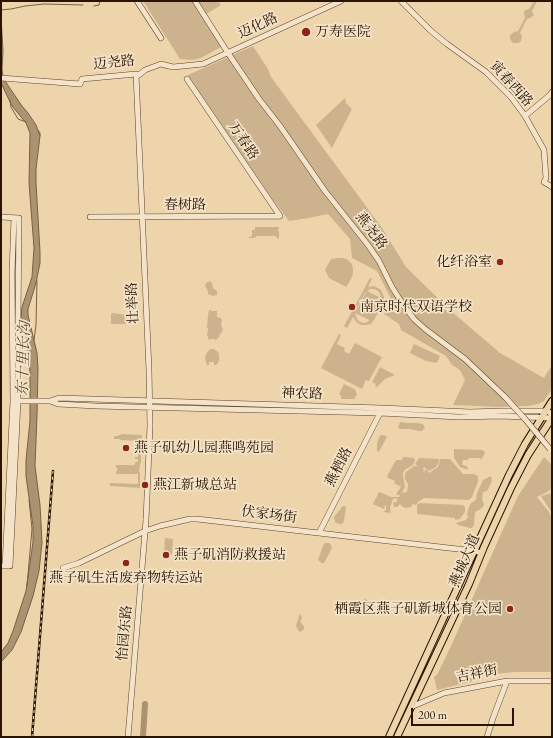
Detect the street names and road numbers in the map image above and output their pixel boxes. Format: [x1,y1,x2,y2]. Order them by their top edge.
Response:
street label: 迈化路 [235,10,281,42]
street label: 迈尧路 [92,52,136,74]
street label: 寅春西路 [486,58,536,110]
street label: 万春路 [224,119,262,163]
street label: 春树路 [164,197,206,213]
street label: 燕尧路 [352,209,390,253]
street label: 壮举路 [124,282,142,324]
street label: 神农路 [281,385,323,403]
street label: 燕栖路 [322,444,356,490]
street label: 伏家场街 [240,503,298,527]
street label: 燕城大道 [446,532,484,590]
street label: 怡园东路 [114,604,136,662]
street label: 吉祥街 [455,662,499,686]

